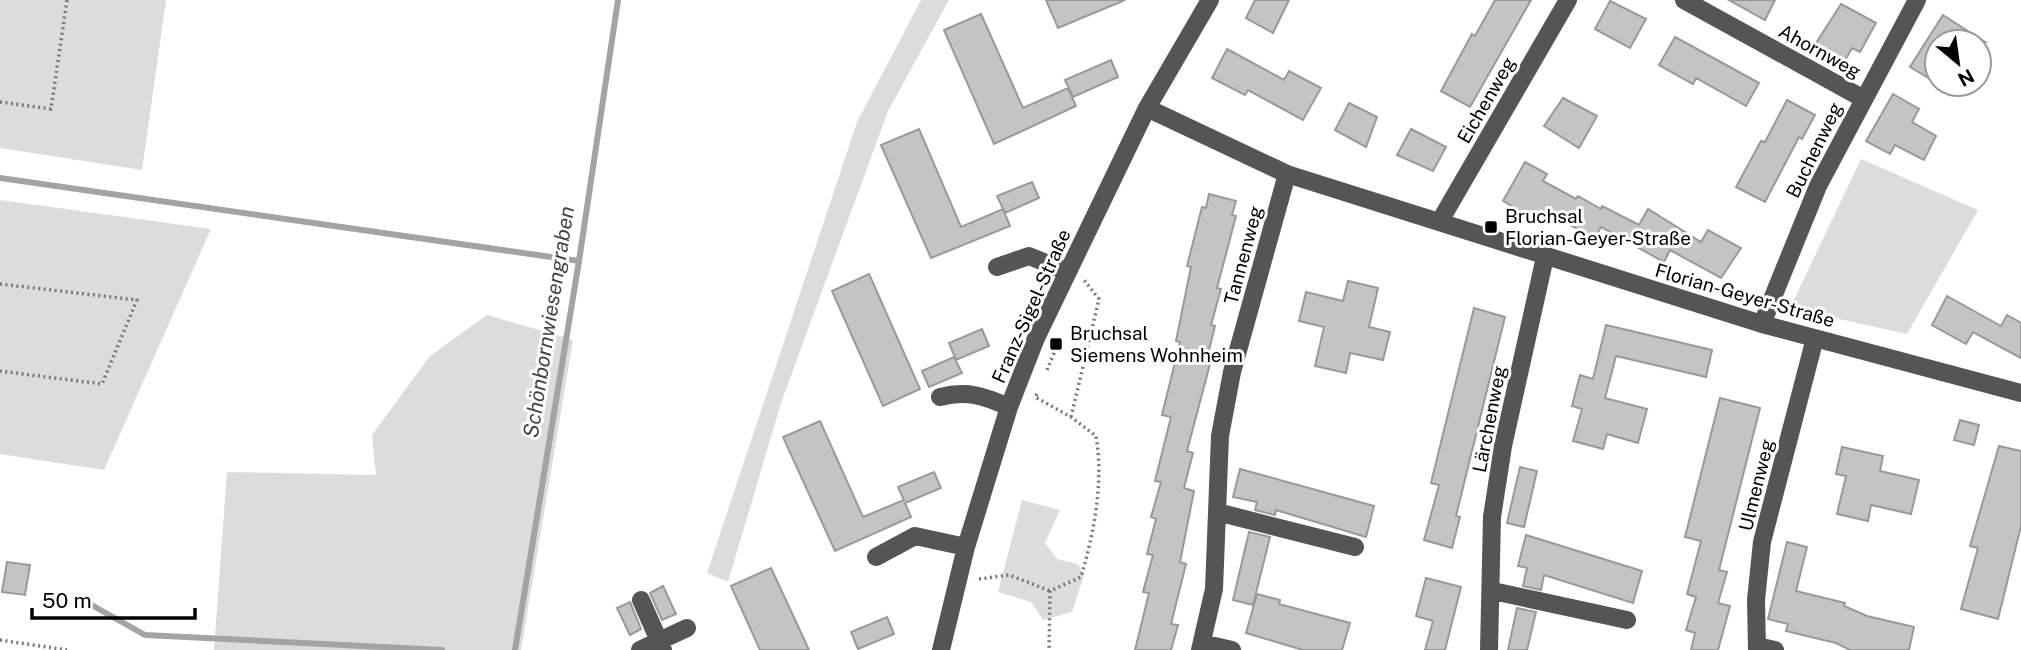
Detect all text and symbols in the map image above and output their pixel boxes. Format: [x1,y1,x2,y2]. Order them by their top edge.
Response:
street label: Ahornweg [1775,19,1865,83]
north arrow [1923,28,1993,98]
street label: Eichenweg [1452,53,1520,147]
text: N [1954,65,1978,91]
street label: Buchenweg [1781,99,1847,201]
street label: Tannenweg [1219,203,1267,307]
water label: Schönbornwiesengraben [518,204,579,440]
place label: Bruchsal Florian-Geyer-Straße [1505,205,1691,249]
marker: Bruchsal Florian-Geyer-Straße [1483,219,1499,235]
street label: Franz-Sigel-Straße [987,226,1075,386]
street label: Florian-Geyer-Straße [1653,259,1837,331]
place label: Bruchsal Siemens Wohnheim [1070,322,1243,366]
marker: Bruchsal Siemens Wohnheim [1048,336,1064,352]
street label: Lärchenweg [1468,364,1510,474]
street label: Ulmenweg [1734,437,1778,533]
scale bar [32,576,194,620]
text: 50 m [42,588,92,613]

